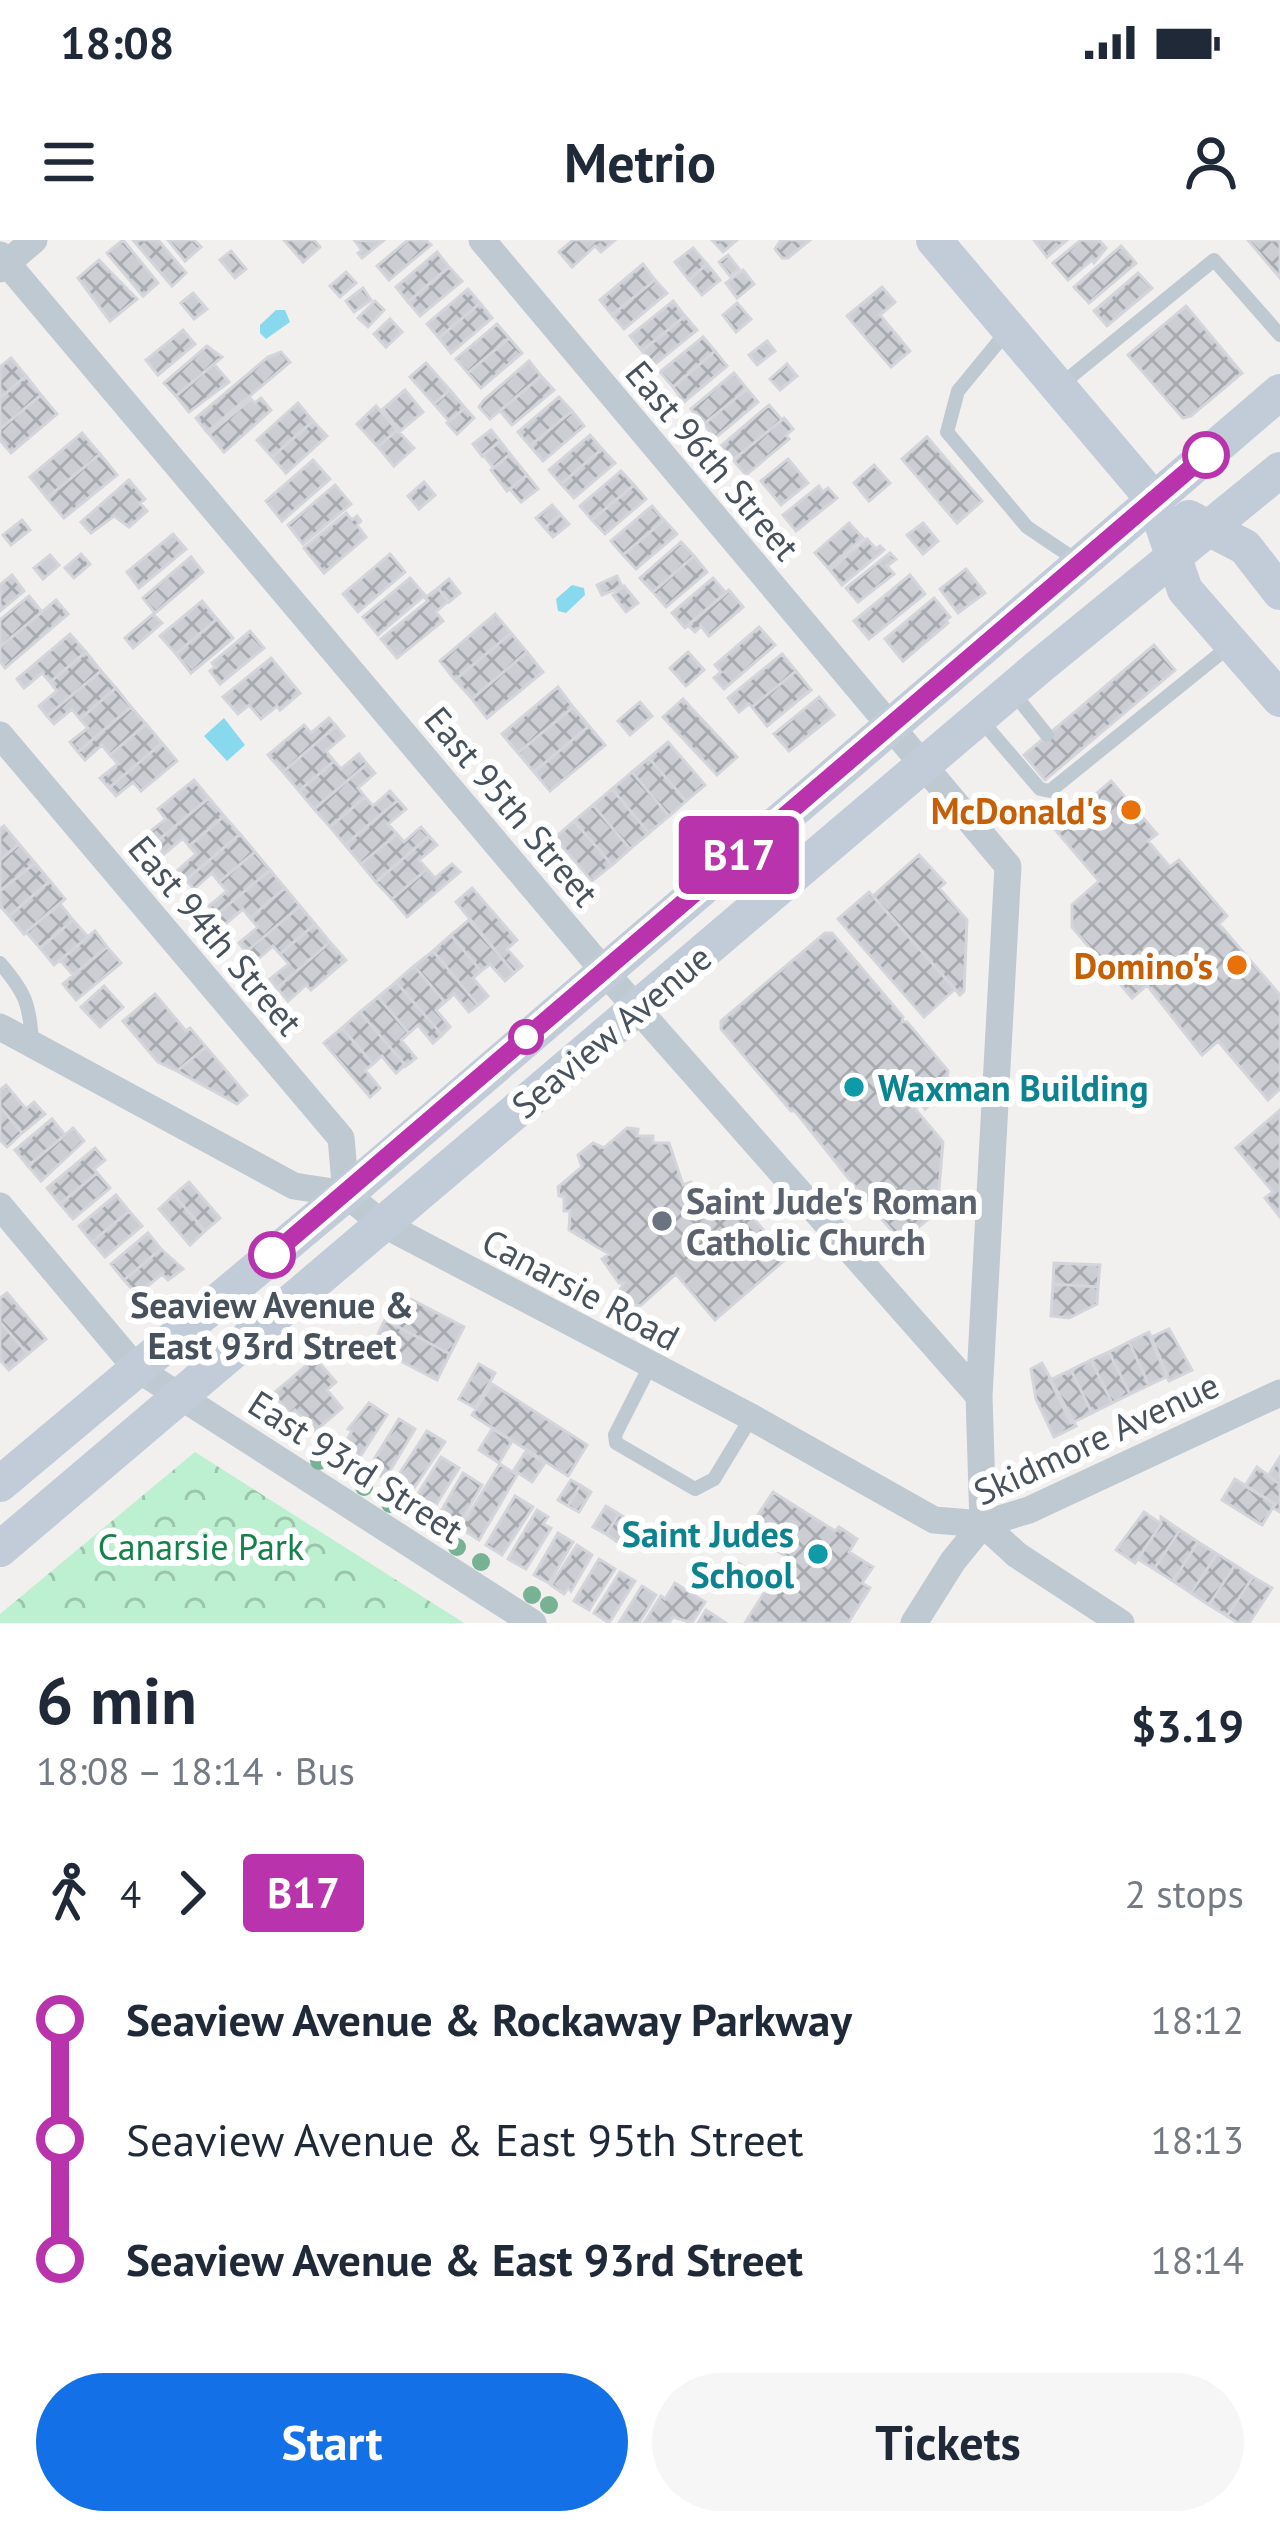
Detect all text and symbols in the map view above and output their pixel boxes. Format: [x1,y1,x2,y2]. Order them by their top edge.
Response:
text: 18:08 [60,13,174,71]
text: Metrio [564,127,716,197]
icon: menu [36,129,102,195]
icon: person [1178,129,1244,195]
street label: East 96th Street [616,350,810,570]
unlabelled marker [1184,433,1228,477]
street label: East 95th Street [415,696,609,916]
place label: McDonald's [931,787,1107,834]
marker: McDonald's [1118,797,1144,823]
line badge: B17 [670,816,808,894]
street label: East 94th Street [119,825,313,1045]
text: B17 [703,827,775,882]
street label: Seaview Avenue [501,934,721,1128]
place label: Domino's [1074,942,1213,989]
marker: Domino's [1224,952,1250,978]
unlabelled marker [510,1021,542,1053]
place label: Waxman Building [878,1064,1149,1111]
marker: Waxman Building [841,1074,867,1100]
place label: Saint Jude's Roman Catholic Church [686,1177,978,1265]
marker: Saint Jude's Roman Catholic Church [649,1208,675,1234]
street label: Canarsie Road [474,1217,688,1361]
marker: Seaview Avenue & East 93rd Street [250,1233,294,1277]
place label: Seaview Avenue & East 93rd Street [130,1281,414,1369]
street label: Skidmore Avenue [966,1361,1226,1515]
street label: East 93rd Street [240,1379,472,1553]
place label: Saint Judes School [622,1510,794,1598]
park label: Canarsie Park [98,1523,304,1570]
marker: Saint Judes School [805,1541,831,1567]
text: 6 min [36,1657,197,1742]
text: $3.19 [1131,1696,1244,1754]
text: 18:08 – 18:14 · Bus [36,1745,355,1796]
icon: walk [36,1860,102,1926]
icon: forward [159,1860,225,1926]
text: B17 [267,1865,340,1920]
text: 4 [120,1868,141,1919]
text: 2 stops [1125,1868,1244,1919]
text: Seaview Avenue & Rockaway Parkway [126,1990,852,2048]
text: 18:12 [1150,1994,1244,2045]
text: Seaview Avenue & East 95th Street [126,2110,803,2168]
text: 18:13 [1150,2114,1244,2165]
text: Seaview Avenue & East 93rd Street [126,2230,803,2288]
text: 18:14 [1150,2234,1244,2285]
button: Start [36,2373,628,2511]
button: Tickets [652,2373,1244,2511]

